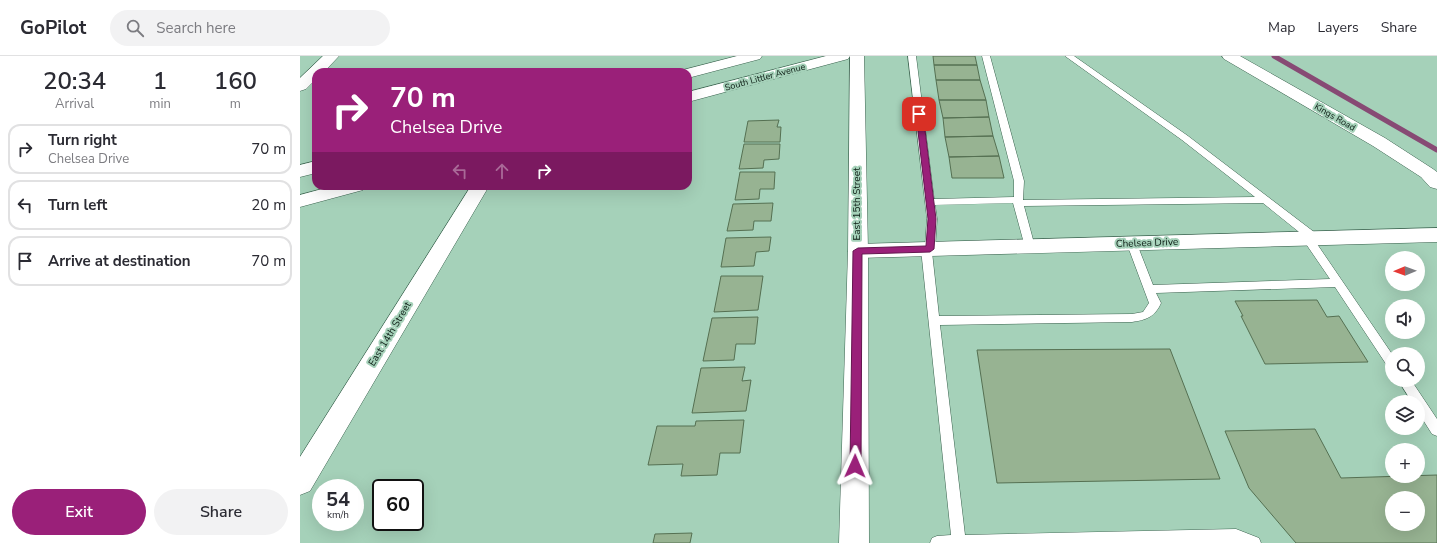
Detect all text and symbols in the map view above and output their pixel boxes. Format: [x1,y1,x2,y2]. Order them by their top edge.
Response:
search box [110,10,390,46]
text: GoPilot [20,15,86,41]
icon: search [124,17,146,39]
text: Search here [156,18,236,38]
text: Map [1268,18,1295,37]
text: Layers [1317,18,1359,37]
text: Share [1381,18,1417,37]
street label: South Littler Avenue [723,60,807,94]
text: 20:34 [43,65,106,97]
text: 1 [153,65,167,97]
text: 160 [214,65,257,97]
text: 70 m [390,79,456,117]
icon: right [324,84,376,136]
text: Arrival [55,95,94,113]
text: min [149,95,171,113]
text: m [230,95,241,113]
pin [902,97,936,131]
street label: Kings Road [1312,100,1358,134]
icon: arrive [908,103,930,125]
text: Chelsea Drive [390,115,502,139]
text: Turn right [48,130,117,150]
icon: right [14,138,36,160]
text: 70 m [251,139,286,159]
text: Chelsea Drive [48,150,129,168]
icon: left [449,160,471,182]
icon: ahead [491,160,513,182]
icon: right [533,160,555,182]
street label: East 15th Street [850,167,864,240]
icon: left [14,194,36,216]
text: Turn left [48,195,107,215]
text: 20 m [251,195,286,215]
street label: Chelsea Drive [1116,235,1178,251]
icon: arrive [14,250,36,272]
text: Arrive at destination [48,251,191,271]
text: 70 m [251,251,286,271]
north arrow [1385,251,1425,291]
map controls [1385,251,1425,531]
street label: East 14th Street [365,299,415,369]
button: sound [1385,299,1425,339]
button: search [1385,347,1425,387]
button: layers [1385,395,1425,435]
button: + [1385,443,1425,483]
position arrow [834,445,876,487]
speed limit sign: 60 [372,479,424,531]
text: 54 [326,486,350,513]
button: Exit [12,489,146,535]
button: Share [154,489,288,535]
button: − [1385,491,1425,531]
text: km/h [327,508,349,522]

